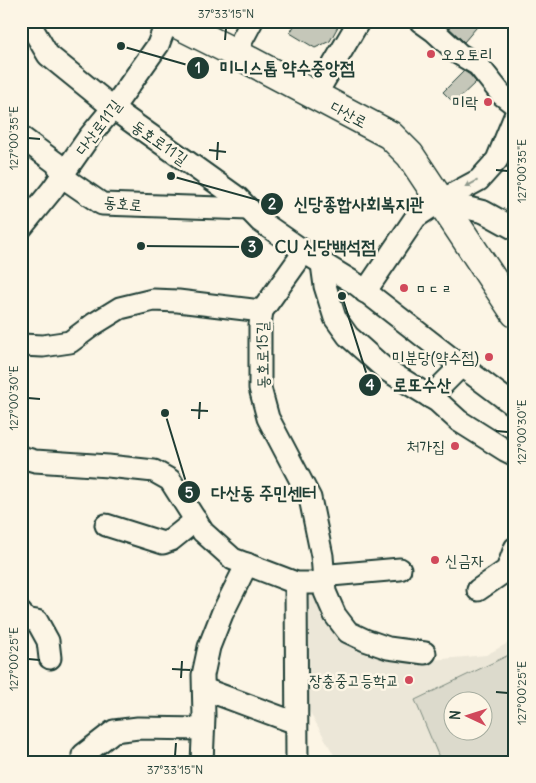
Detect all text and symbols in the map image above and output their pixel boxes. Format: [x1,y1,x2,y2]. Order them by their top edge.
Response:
text: 37°33'15"N [198,6,254,21]
place label: 오오토리 [441,44,493,64]
marker: 오오토리 [425,48,437,60]
callout: 미니스톱 약수중앙점 [185,51,365,84]
text: 미니스톱 약수중앙점 [220,56,355,79]
text: 1 [195,58,201,77]
place label: 미락 [452,92,478,112]
street label: 다산로11길 [71,95,125,159]
street label: 다산로 [327,96,371,132]
marker: 미락 [482,96,494,108]
text: 127°00'35"E [6,106,21,170]
street label: 동호로11길 [128,115,192,169]
text: 127°00'35"E [514,139,529,203]
one-way arrow [464,180,477,189]
callout: 신당종합사회복지관 [259,187,435,220]
street label: 동호로 [103,191,143,215]
text: 신당종합사회복지관 [294,192,425,215]
text: 2 [268,194,276,213]
callout: CU 신당백석점 [240,231,385,264]
text: CU 신당백석점 [275,235,376,258]
text: 3 [248,237,256,256]
place label: ㅁㄷㄹ [414,278,453,298]
marker: ㅁㄷㄹ [398,282,410,294]
street label: 동호로15길 [251,321,273,389]
place label: 미분당(약수점) [392,347,479,367]
marker: 미분당(약수점) [483,351,495,363]
text: 127°00'30"E [6,365,21,431]
callout: 로또수산 [358,369,461,402]
text: 로또수산 [393,373,451,396]
text: 4 [366,375,375,394]
text: 127°00'30"E [514,399,529,465]
place label: 처가집 [406,436,445,456]
marker: 처가집 [449,440,461,452]
callout: 다산동 주민센터 [176,476,327,509]
text: 다산동 주민센터 [211,481,317,504]
text: 5 [185,483,194,502]
place label: 신금자 [445,550,484,570]
marker: 신금자 [429,554,441,566]
text: 127°00'25"E [6,627,21,691]
text: 127°00'25"E [514,661,529,725]
place label: 장충중고등학교 [309,670,399,690]
marker: 장충중고등학교 [403,674,415,686]
north arrow [444,690,494,740]
text: N [446,710,464,721]
text: 37°33'15"N [147,762,203,777]

